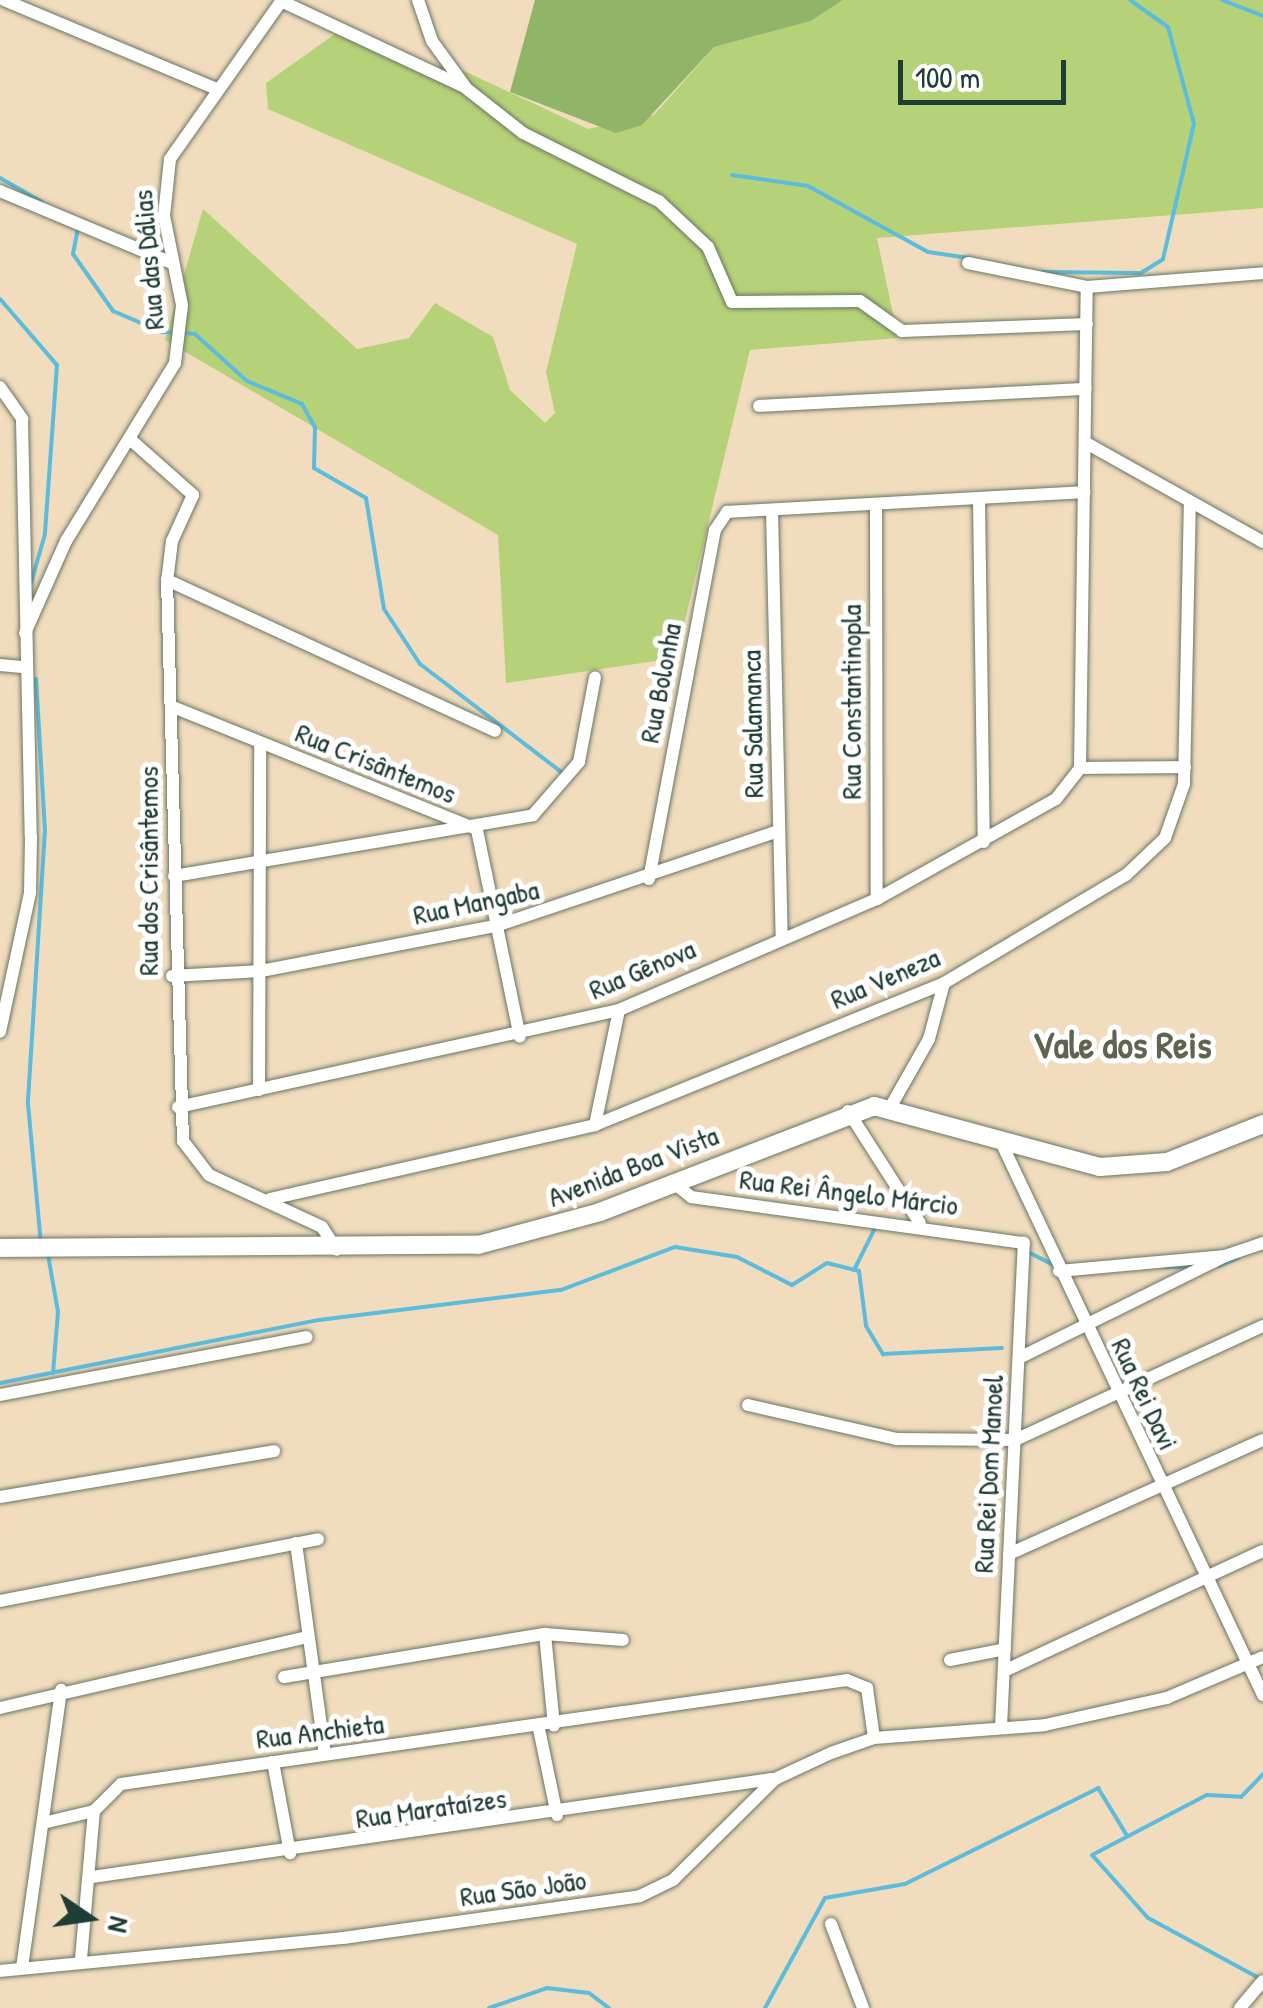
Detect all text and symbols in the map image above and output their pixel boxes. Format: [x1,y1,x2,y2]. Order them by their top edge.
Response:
scale bar [903,40,1070,102]
text: 100 m [915,57,980,97]
street label: Rua das Dálias [125,189,171,331]
street label: Rua Constantinopla [834,605,868,799]
street label: Rua Bolonha [632,620,688,746]
street label: Rua Salamanca [734,650,770,798]
street label: Rua Crisântemos [291,716,461,810]
street label: Rua dos Crisântemos [131,766,165,976]
street label: Rua Mangaba [410,872,542,932]
street label: Rua Gênova [584,932,700,1006]
street label: Rua Veneza [826,940,944,1016]
district label: Vale dos Reis [1032,1022,1212,1068]
street label: Avenida Boa Vista [543,1118,723,1214]
street label: Rua Rei Ângelo Márcio [738,1162,960,1222]
street label: Rua Rei Davi [1104,1333,1186,1455]
street label: Rua Rei Dom Manoel [966,1374,1010,1574]
street label: Rua Anchieta [254,1707,386,1755]
street label: Rua Marataízes [354,1781,508,1835]
street label: Rua São João [458,1863,588,1913]
north arrow [40,1868,140,1968]
text: N [99,1913,139,1936]

